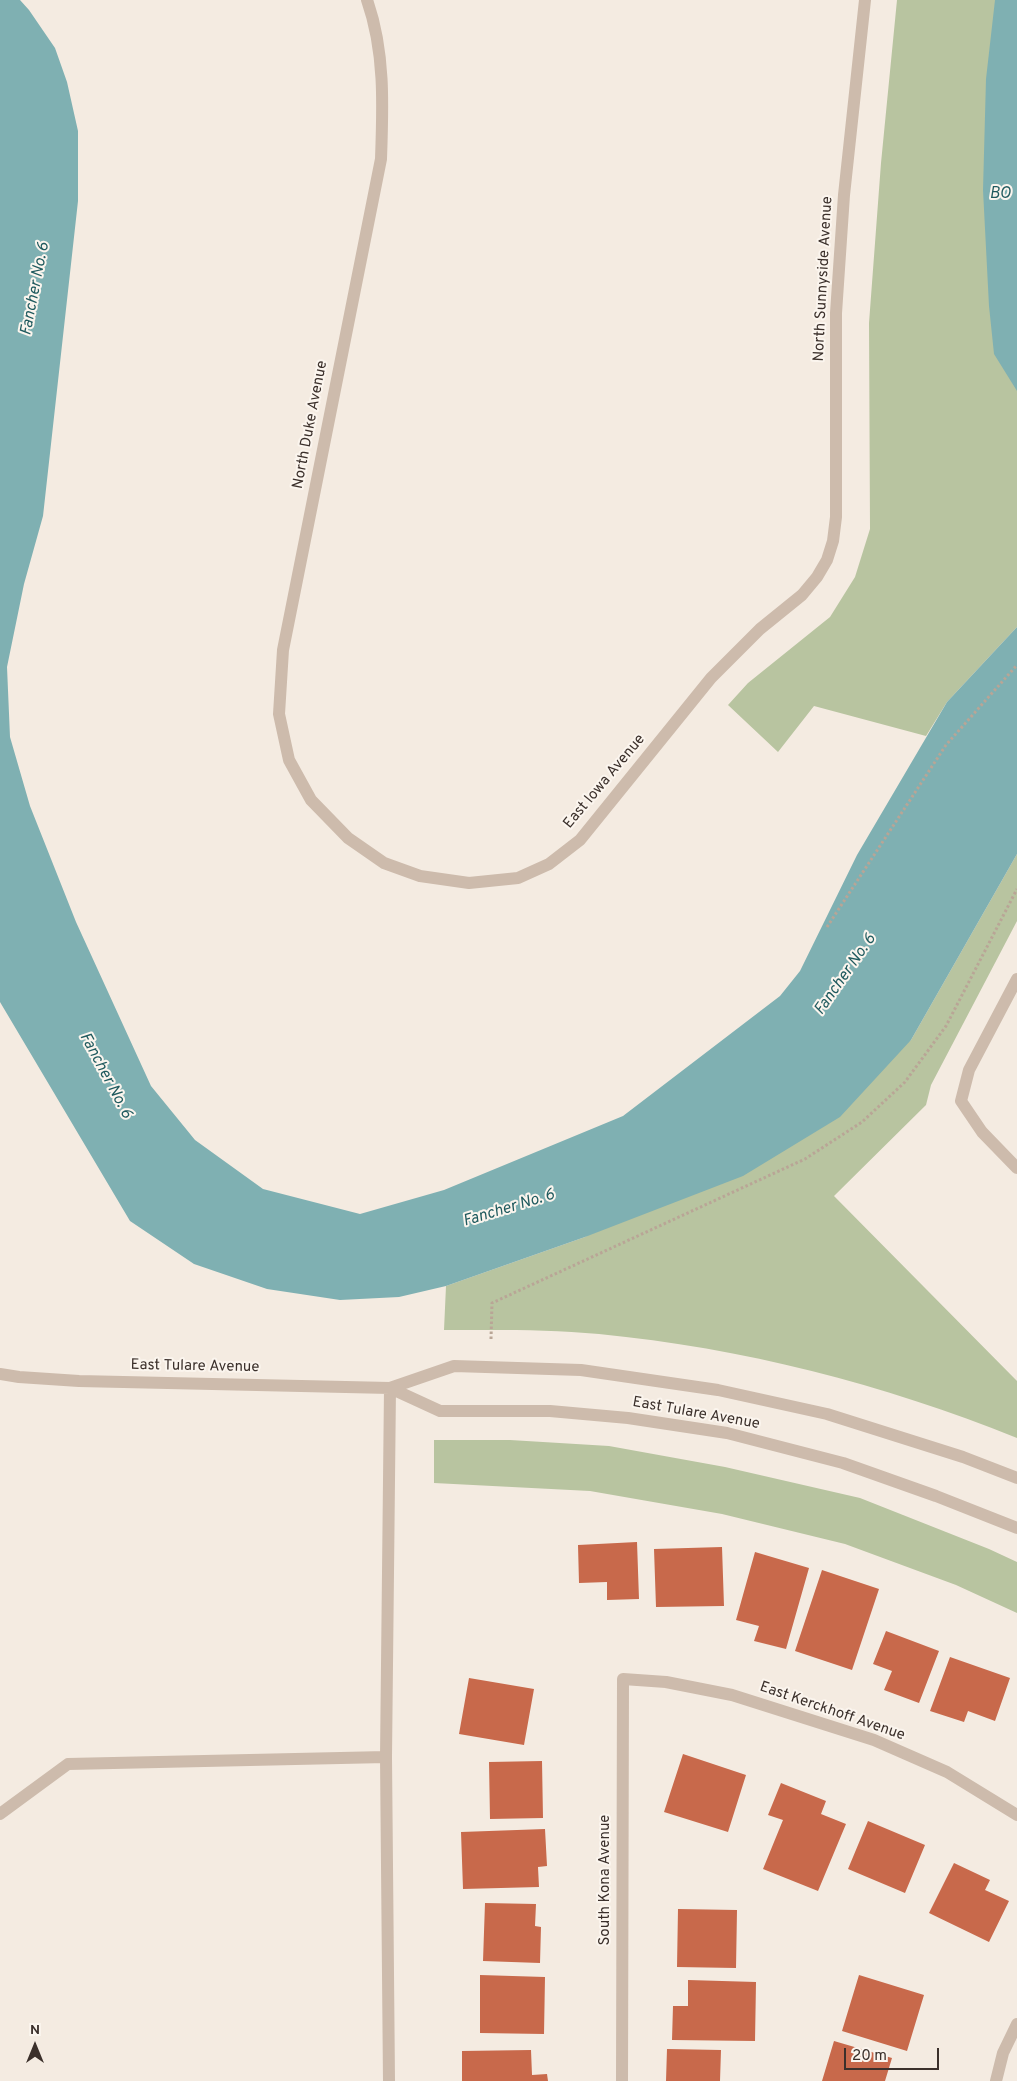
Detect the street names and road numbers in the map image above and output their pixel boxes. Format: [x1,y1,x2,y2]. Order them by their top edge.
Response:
street label: North Sunnyside Avenue [811,196,837,362]
street label: North Duke Avenue [290,359,332,491]
street label: East Iowa Avenue [560,731,650,833]
street label: East Tulare Avenue [131,1357,259,1377]
street label: East Tulare Avenue [631,1394,761,1434]
street label: East Kerckhoff Avenue [757,1679,907,1745]
street label: South Kona Avenue [597,1815,615,1945]

